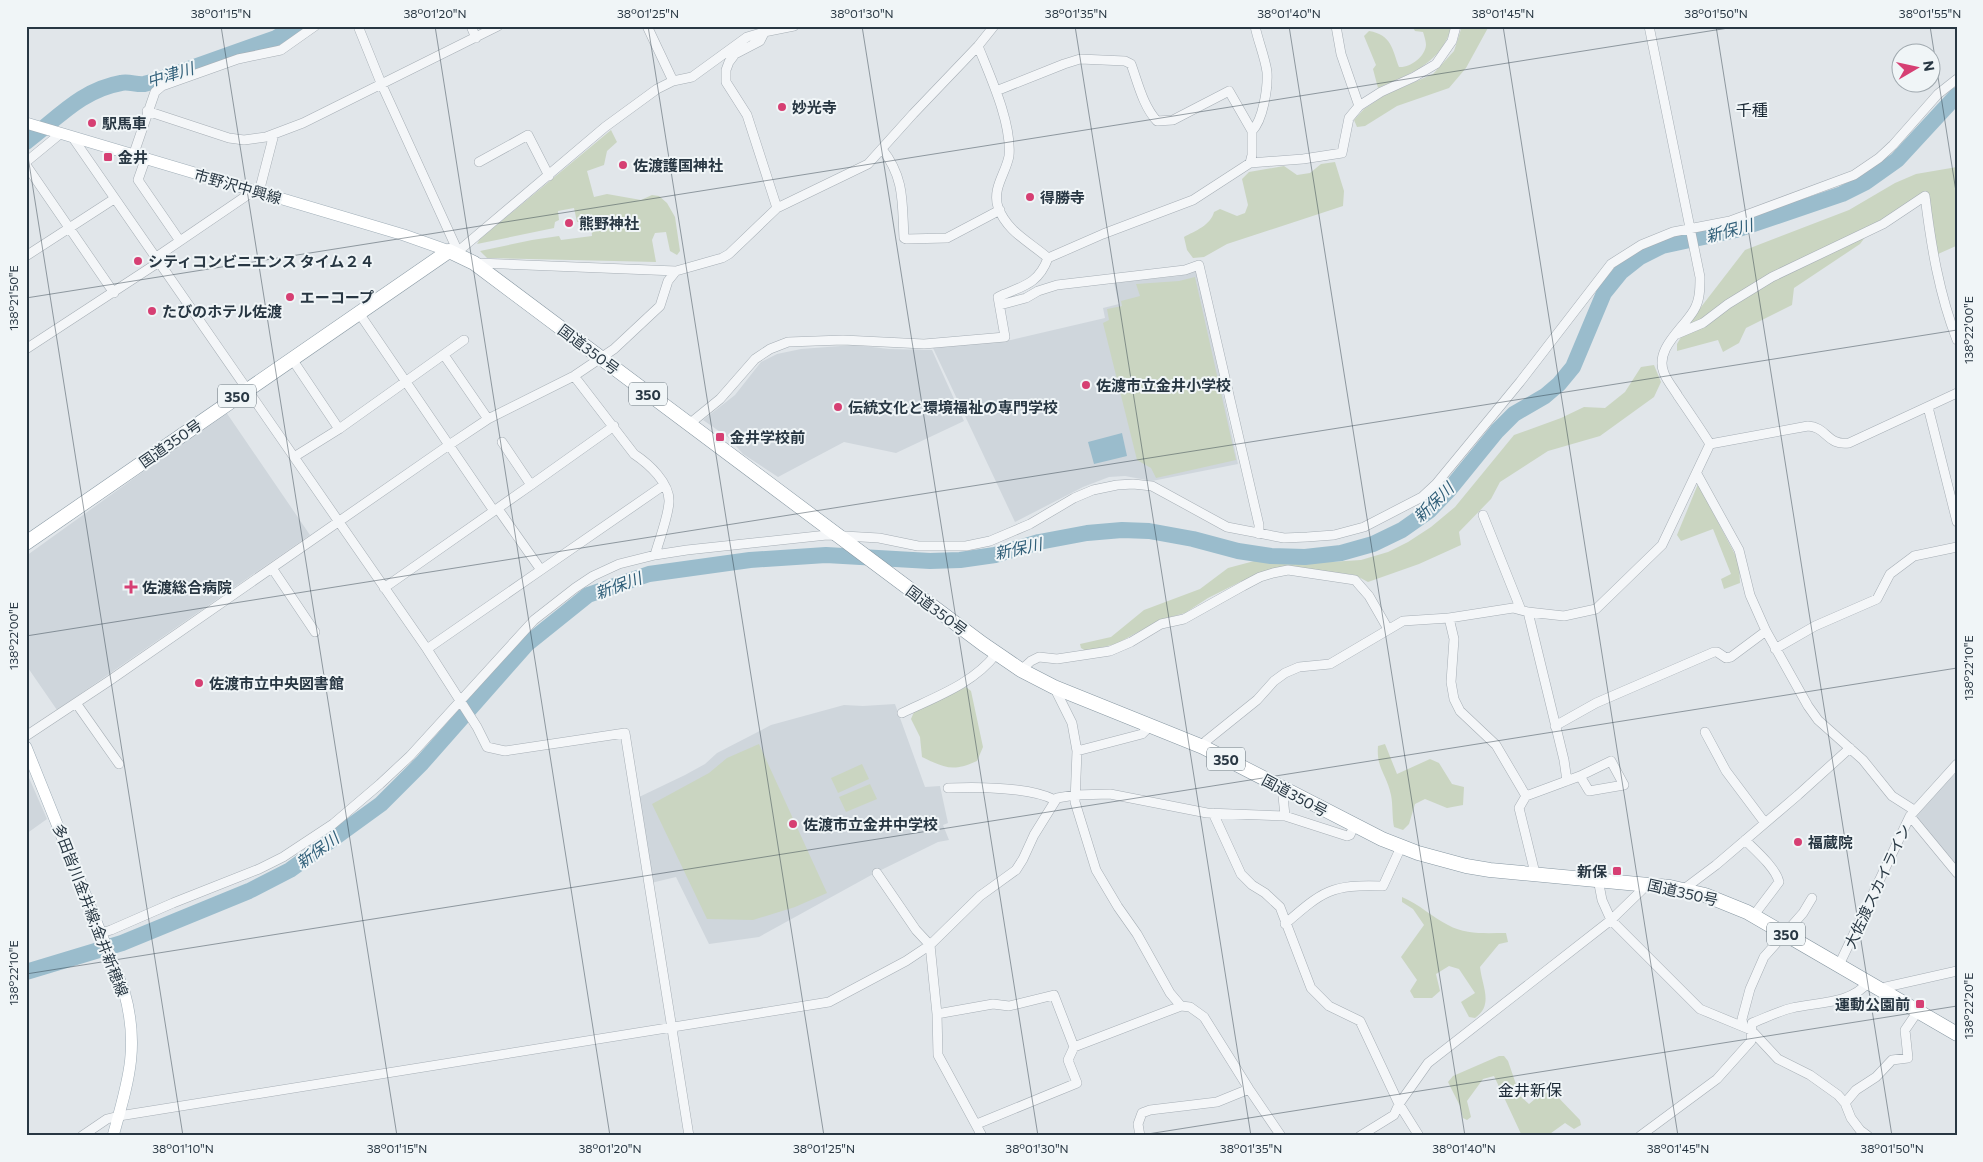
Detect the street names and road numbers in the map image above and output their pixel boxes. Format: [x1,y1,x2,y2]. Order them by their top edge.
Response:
street label: 市野沢中興線 [192,165,284,207]
street label: 国道350号 [555,320,623,378]
road number: 350 [629,382,667,406]
road number: 350 [218,384,256,408]
street label: 国道350号 [135,415,205,471]
street label: 国道350号 [903,581,971,639]
road number: 350 [1207,748,1245,771]
street label: 国道350号 [1259,770,1331,820]
street label: 多田皆川金井線;金井新穂線 [50,821,132,999]
street label: 大佐渡スカイライン [1840,821,1914,951]
street label: 国道350号 [1646,875,1720,909]
road number: 350 [1767,922,1805,946]

